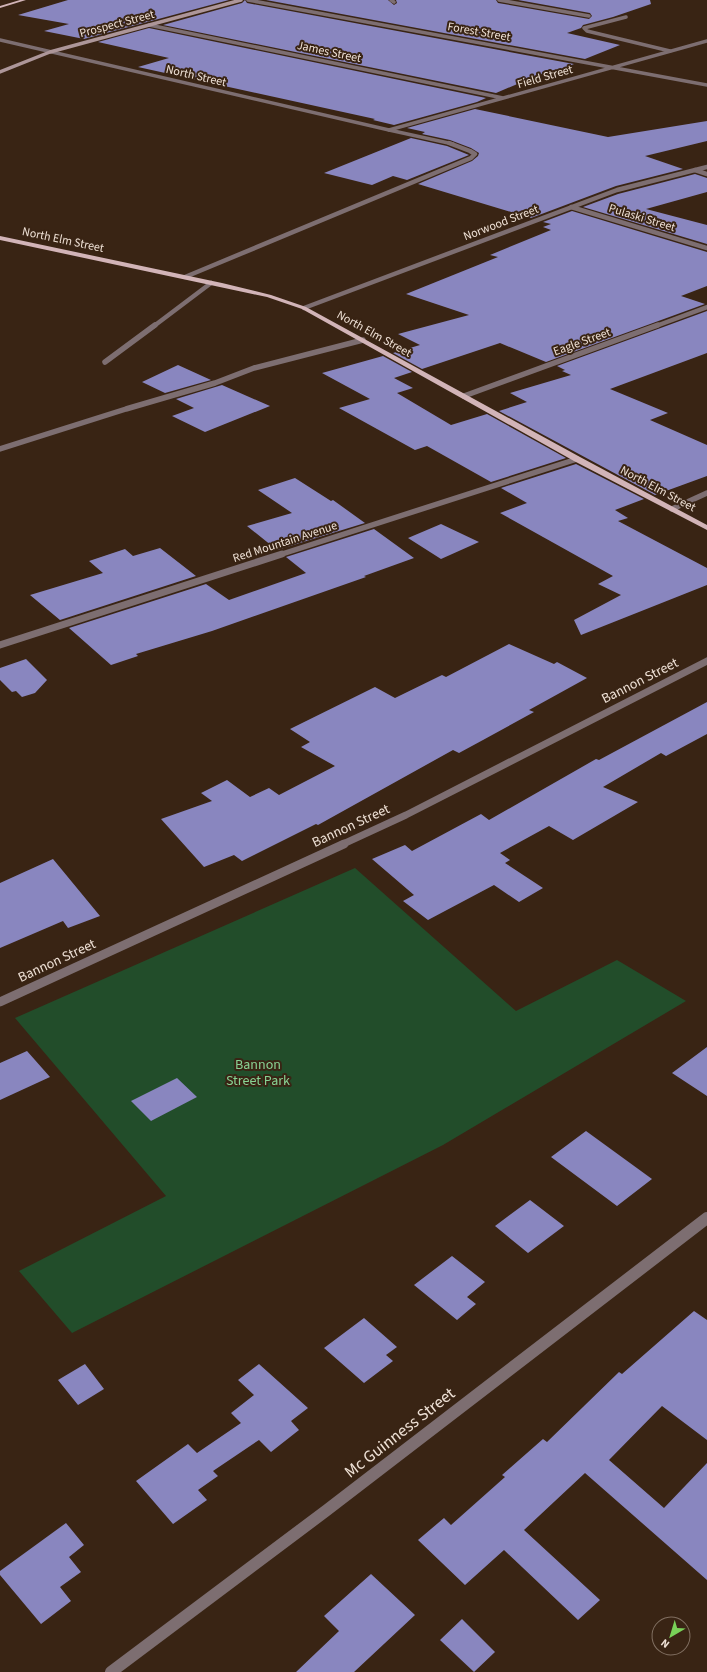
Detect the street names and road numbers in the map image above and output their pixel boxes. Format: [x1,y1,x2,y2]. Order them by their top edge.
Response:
street label: Prospect Street [78,6,156,42]
street label: Forest Street [446,18,512,46]
street label: James Street [295,37,363,67]
street label: North Street [164,61,228,91]
street label: Field Street [515,61,575,93]
street label: Pulaski Street [607,200,677,236]
street label: Norwood Street [461,201,541,245]
street label: North Elm Street [21,223,105,257]
street label: North Elm Street [333,306,415,362]
street label: Eagle Street [551,324,613,360]
street label: North Elm Street [617,462,699,516]
street label: Red Mountain Avenue [231,517,339,567]
street label: Bannon Street [598,653,682,709]
street label: Bannon Street [309,799,393,853]
street label: Bannon Street [15,934,99,988]
street label: Mc Guinness Street [340,1382,461,1484]

